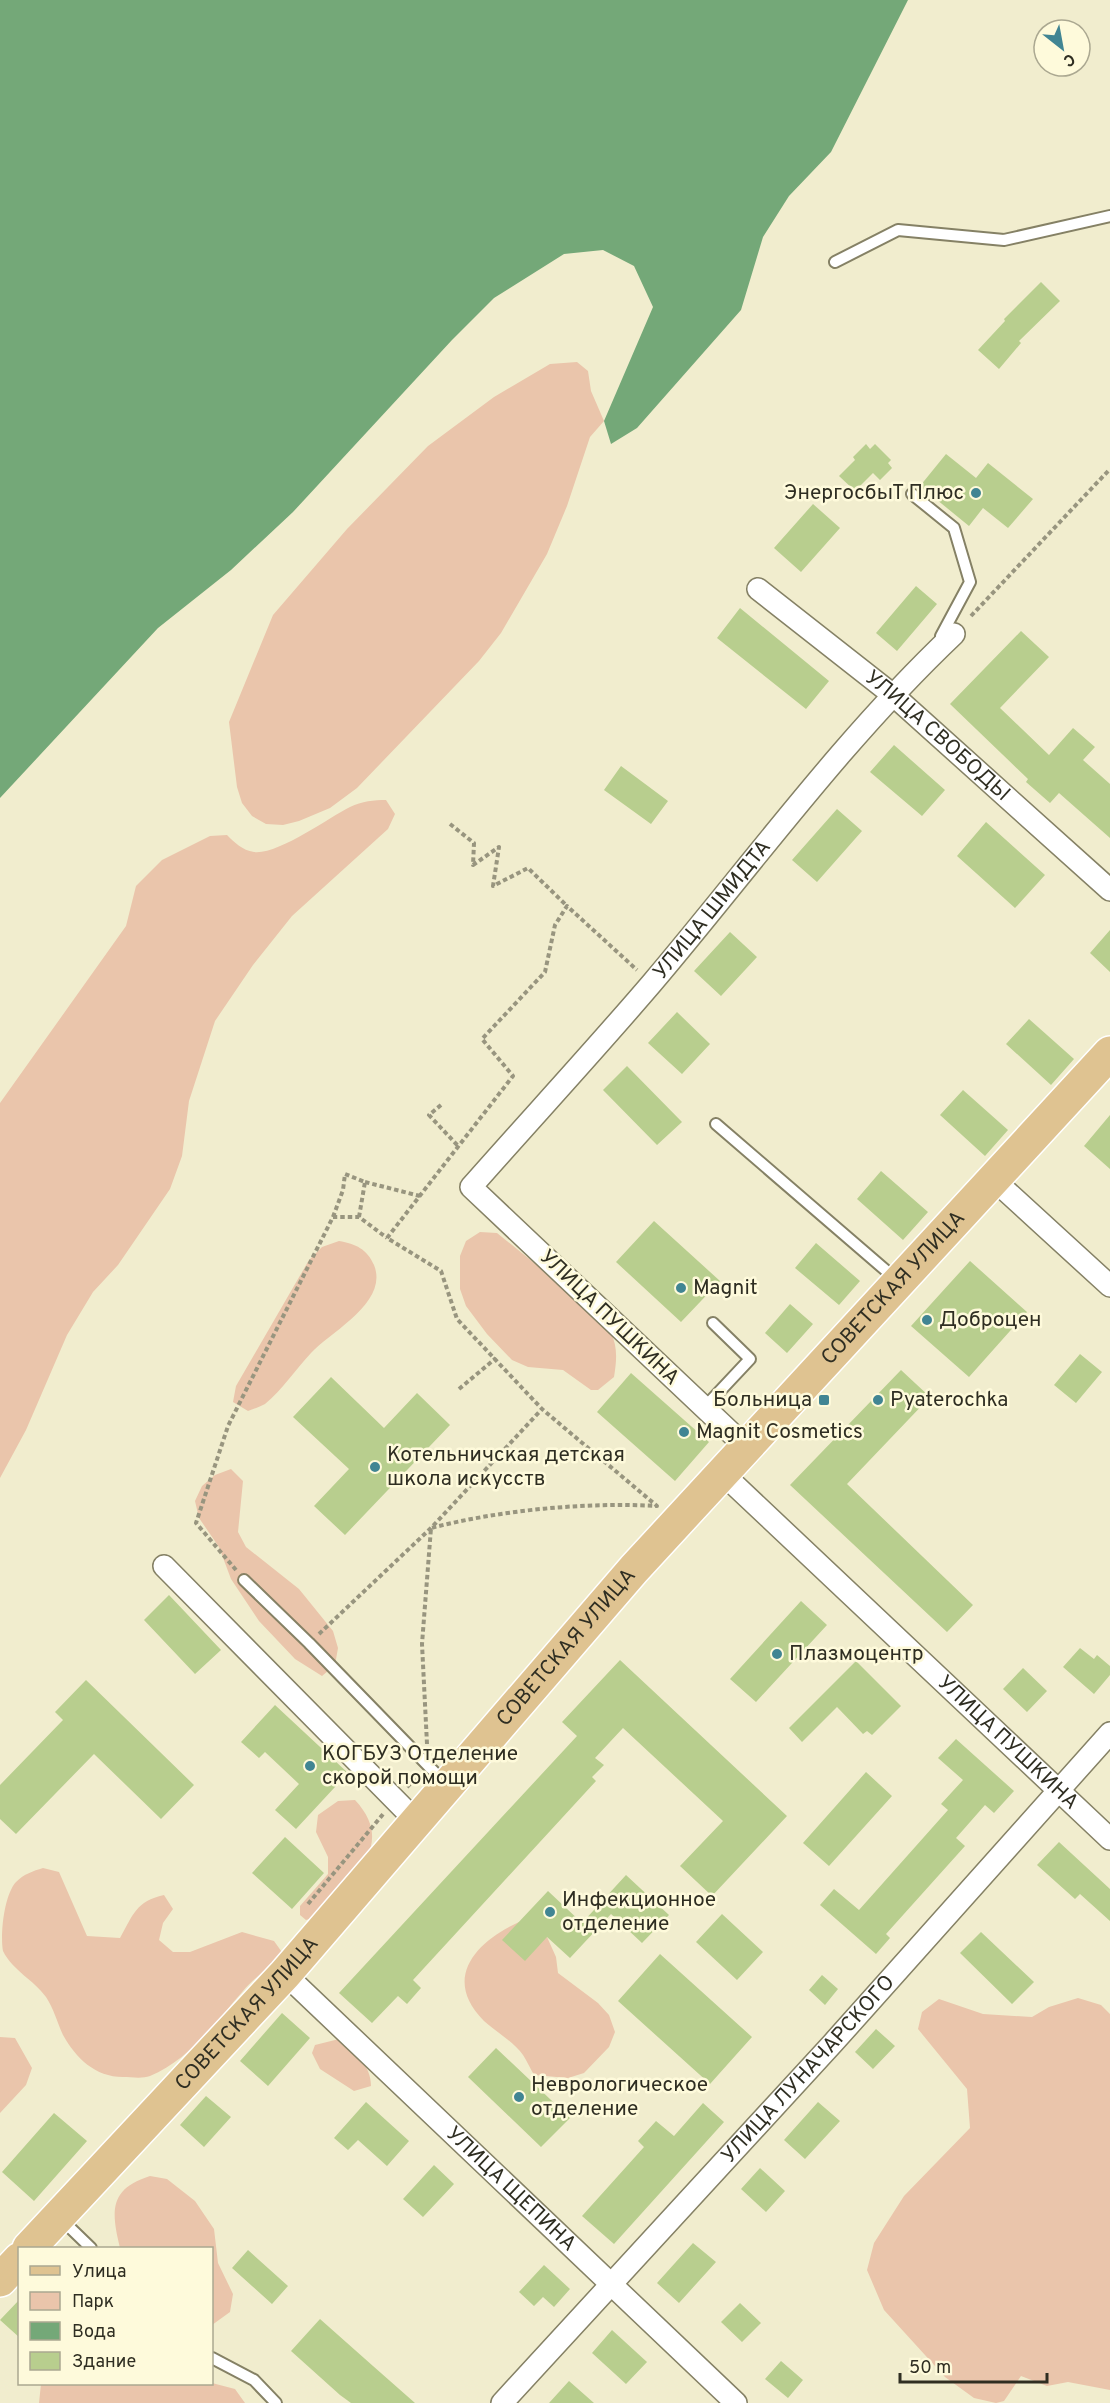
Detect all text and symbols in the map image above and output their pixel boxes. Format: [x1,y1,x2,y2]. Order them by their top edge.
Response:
north arrow [1032,18,1092,78]
text: С [1059,48,1078,70]
place label: ЭнергосбыТ Плюс [784,480,964,507]
marker: ЭнергосбыТ Плюс [969,486,983,500]
street label: УЛИЦА СВОБОДЫ [859,664,1016,807]
street label: УЛИЦА ШМИДТА [647,834,777,985]
street label: СОВЕТСКАЯ УЛИЦА [815,1205,971,1371]
street label: УЛИЦА ПУШКИНА [533,1244,685,1392]
place label: Magnit [693,1275,758,1302]
marker: Magnit [674,1281,688,1295]
place label: Доброцен [939,1307,1042,1334]
marker: Доброцен [920,1313,934,1327]
place label: Больница [713,1387,812,1414]
place label: Pyaterochka [890,1387,1008,1414]
marker: Больница [817,1393,831,1407]
marker: Pyaterochka [871,1393,885,1407]
place label: Magnit Cosmetics [696,1419,863,1446]
marker: Magnit Cosmetics [677,1425,691,1439]
place label: Котельничская детская школа искусств [387,1442,625,1493]
marker: Котельничская детская школа искусств [368,1460,382,1474]
street label: СОВЕТСКАЯ УЛИЦА [491,1563,642,1732]
place label: Плазмоцентр [789,1641,924,1668]
marker: Плазмоцентр [770,1647,784,1661]
street label: УЛИЦА ПУШКИНА [931,1670,1084,1816]
place label: КОГБУЗ Отделение скорой помощи [322,1741,518,1792]
marker: КОГБУЗ Отделение скорой помощи [303,1759,317,1773]
place label: Инфекционное отделение [562,1887,716,1938]
marker: Инфекционное отделение [543,1905,557,1919]
street label: СОВЕТСКАЯ УЛИЦА [169,1931,325,2097]
street label: УЛИЦА ЛУНАЧАРСКОГО [716,1969,901,2169]
place label: Неврологическое отделение [531,2072,708,2123]
marker: Неврологическое отделение [512,2090,526,2104]
street label: УЛИЦА ЩЕПИНА [440,2121,582,2257]
legend [18,2247,213,2385]
text: Улица [72,2261,126,2284]
text: Парк [72,2291,114,2314]
text: Вода [72,2321,116,2344]
scale bar [900,2346,1047,2384]
text: Здание [72,2351,136,2374]
text: 50 m [909,2357,951,2380]

